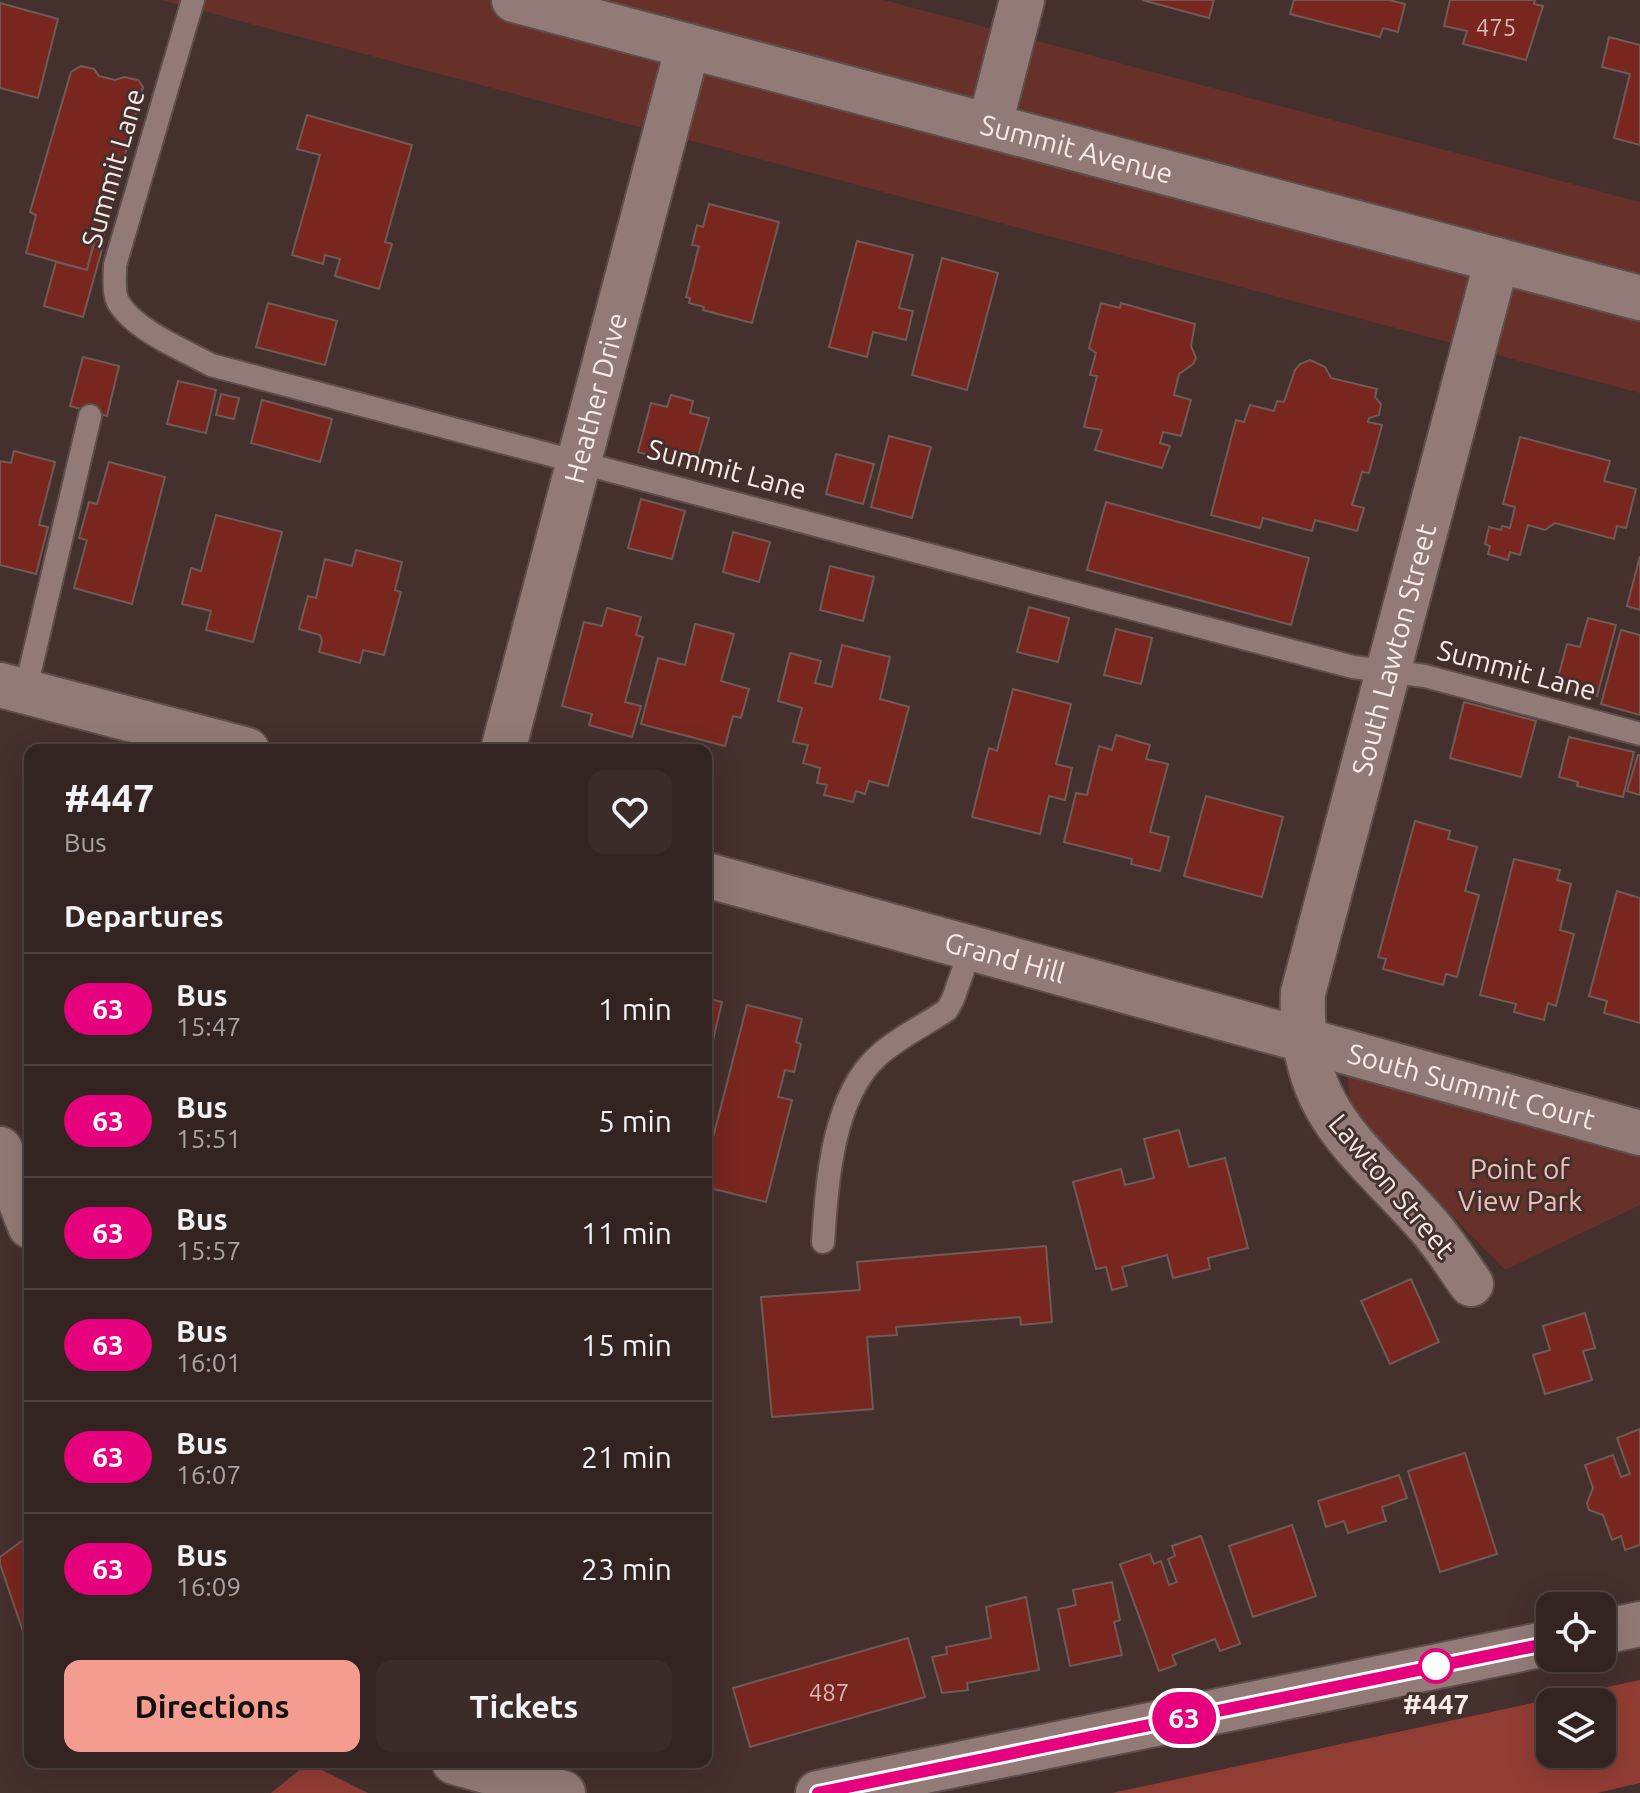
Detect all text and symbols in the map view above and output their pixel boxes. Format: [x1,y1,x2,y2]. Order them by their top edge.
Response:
house number: 475 [1476,14,1516,41]
street label: Summit Lane [75,85,150,251]
street label: Summit Avenue [977,108,1176,189]
street label: Heather Drive [558,309,632,486]
street label: Summit Lane [644,432,810,505]
street label: South Lawton Street [1345,520,1441,779]
street label: Summit Lane [1434,633,1600,706]
button: heart [588,770,672,854]
text: #447 [64,777,154,819]
text: Bus [64,828,107,857]
text: Departures [64,899,224,933]
street label: Grand Hill [941,926,1069,988]
text: Bus [176,978,228,1012]
text: 1 min [598,992,672,1026]
text: 63 [92,993,124,1024]
text: 15:47 [176,1012,241,1041]
street label: South Summit Court [1344,1037,1598,1135]
text: Bus [176,1090,228,1124]
text: 5 min [598,1104,672,1138]
text: 63 [92,1105,124,1136]
street label: Lawton Street [1323,1107,1462,1264]
text: 15:51 [176,1124,241,1153]
park label: Point of View Park [1458,1153,1582,1216]
text: Bus [176,1202,228,1236]
text: 11 min [581,1216,672,1250]
text: 63 [92,1217,124,1248]
text: 15:57 [176,1236,241,1265]
text: Bus [176,1314,228,1348]
text: 15 min [581,1328,672,1362]
text: 63 [92,1329,124,1360]
text: 16:01 [176,1348,241,1377]
text: Bus [176,1426,228,1460]
text: 21 min [581,1440,672,1474]
text: 63 [92,1441,124,1472]
text: 16:07 [176,1460,241,1489]
text: Bus [176,1538,228,1572]
text: 23 min [581,1552,672,1586]
text: 63 [92,1553,124,1584]
text: 16:09 [176,1572,241,1601]
map controls [1536,1592,1616,1768]
button: locate [1536,1592,1616,1672]
marker: #447 [1419,1649,1453,1683]
button: Directions [64,1660,360,1752]
button: Tickets [376,1660,672,1752]
house number: 487 [809,1679,849,1706]
place label: #447 [1403,1688,1469,1719]
button: layers [1536,1688,1616,1768]
line badge: 63 [1148,1692,1220,1744]
text: 63 [1168,1702,1200,1733]

